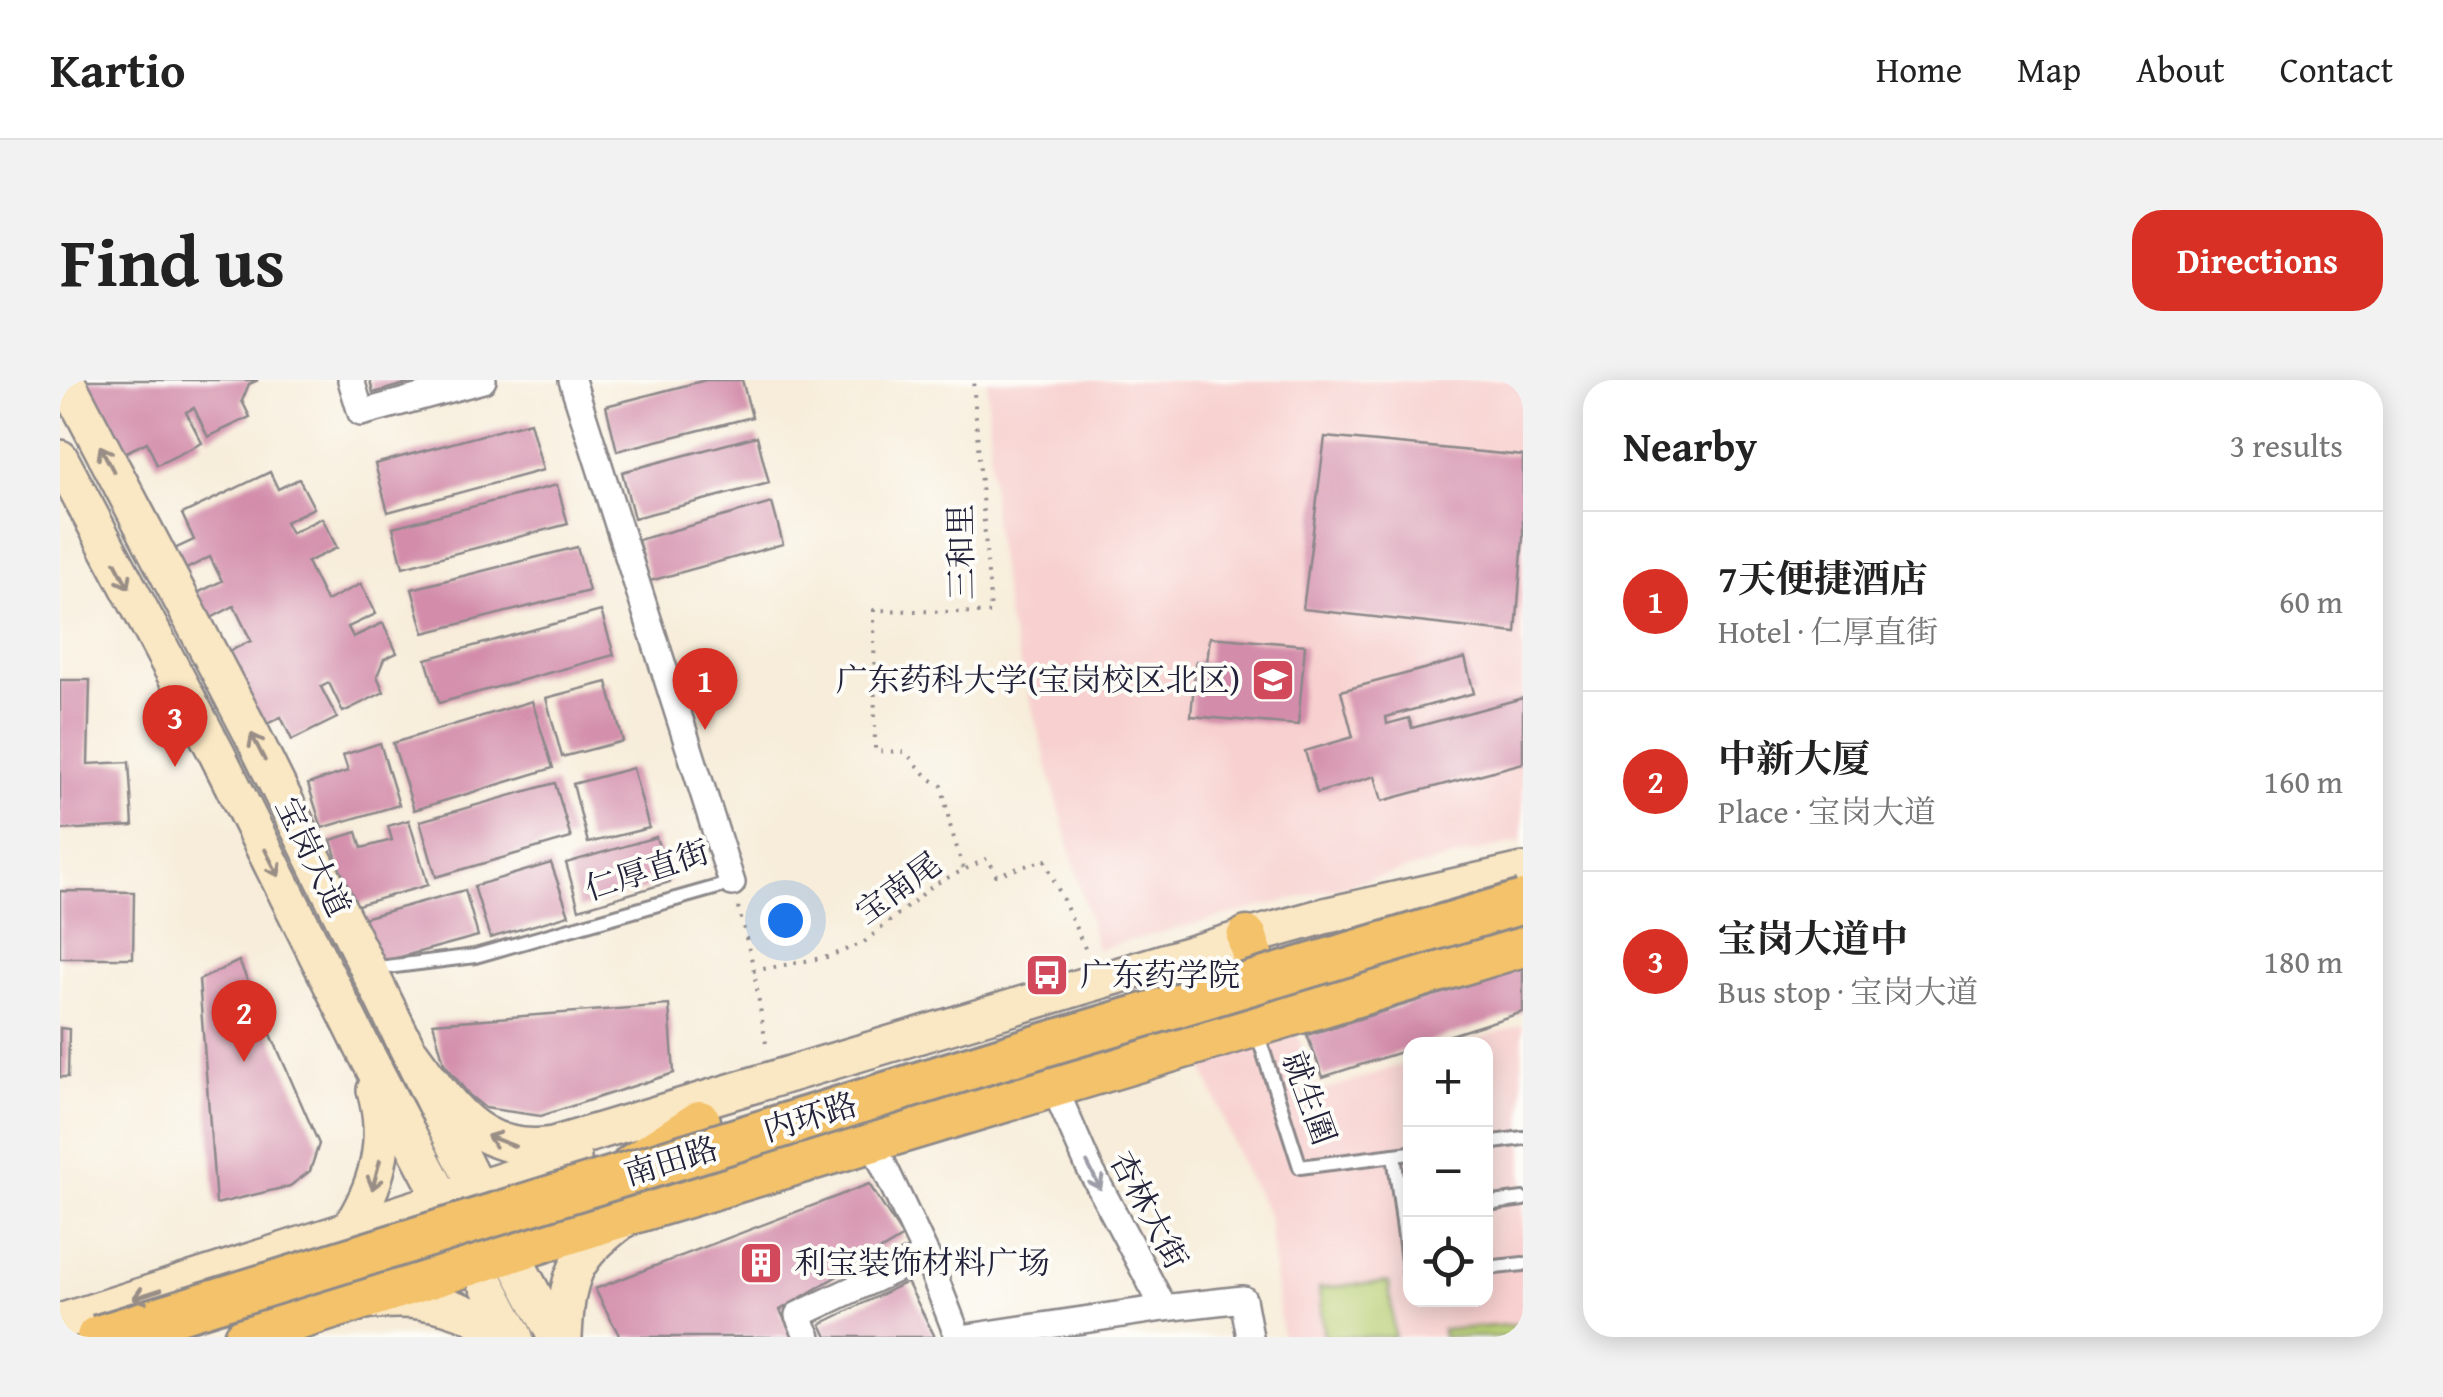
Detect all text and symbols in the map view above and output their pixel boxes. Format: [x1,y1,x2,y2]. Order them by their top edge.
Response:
text: Kartio [50,34,186,105]
text: Home [1876,44,1962,95]
text: Map [2017,44,2081,95]
text: About [2136,44,2225,95]
text: Contact [2280,44,2393,95]
text: Find us [60,209,285,312]
button: Directions [2132,210,2383,311]
text: Nearby [1623,415,1757,476]
text: 3 results [2230,422,2343,469]
one-way arrow [97,444,116,474]
street label: 三和里 [936,504,985,600]
text: 7天便捷酒店 [1718,550,1928,606]
one-way arrow [113,560,132,589]
text: 1 [1647,578,1664,625]
text: 60 m [2279,578,2343,625]
text: Hotel · 仁厚直街 [1718,608,1938,655]
pin: 1 [672,648,738,730]
place label: 广东药科大学(宝岗校区北区) [835,656,1240,703]
school or university icon: 广东药科大学(宝岗校区北区) [1250,657,1296,703]
pin: 3 [142,684,208,767]
text: 中新大厦 [1718,730,1870,786]
one-way arrow [248,732,267,762]
text: 2 [1647,758,1664,805]
text: 160 m [2264,758,2343,805]
text: Place · 宝岗大道 [1718,788,1936,835]
street label: 宝岗大道 [264,789,363,925]
street label: 仁厚直街 [579,827,715,912]
street label: 宝南尾 [845,840,950,935]
one-way arrow [263,848,282,878]
your location [760,895,811,946]
text: 宝岗大道中 [1718,910,1908,966]
text: 3 [1647,938,1664,985]
text: 180 m [2264,938,2343,985]
place label: 广东药学院 [1080,951,1240,998]
bus stop icon: 广东药学院 [1024,952,1070,998]
text: Bus stop · 宝岗大道 [1718,968,1978,1015]
pin: 2 [212,980,276,1062]
map controls [1403,1037,1493,1307]
button: + [1403,1037,1493,1127]
street label: 就生圍 [1271,1045,1348,1151]
street label: 内环路 [757,1080,863,1153]
street label: 南田路 [618,1124,724,1197]
button: − [1403,1127,1493,1217]
one-way arrow [486,1131,517,1149]
street label: 杏林大街 [1099,1142,1200,1277]
one-way arrow [366,1159,385,1190]
one-way arrow [1085,1160,1104,1190]
button: locate [1403,1217,1493,1307]
place label: 利宝装饰材料广场 [794,1239,1050,1286]
building icon: 利宝装饰材料广场 [738,1240,784,1286]
one-way arrow [131,1286,163,1304]

